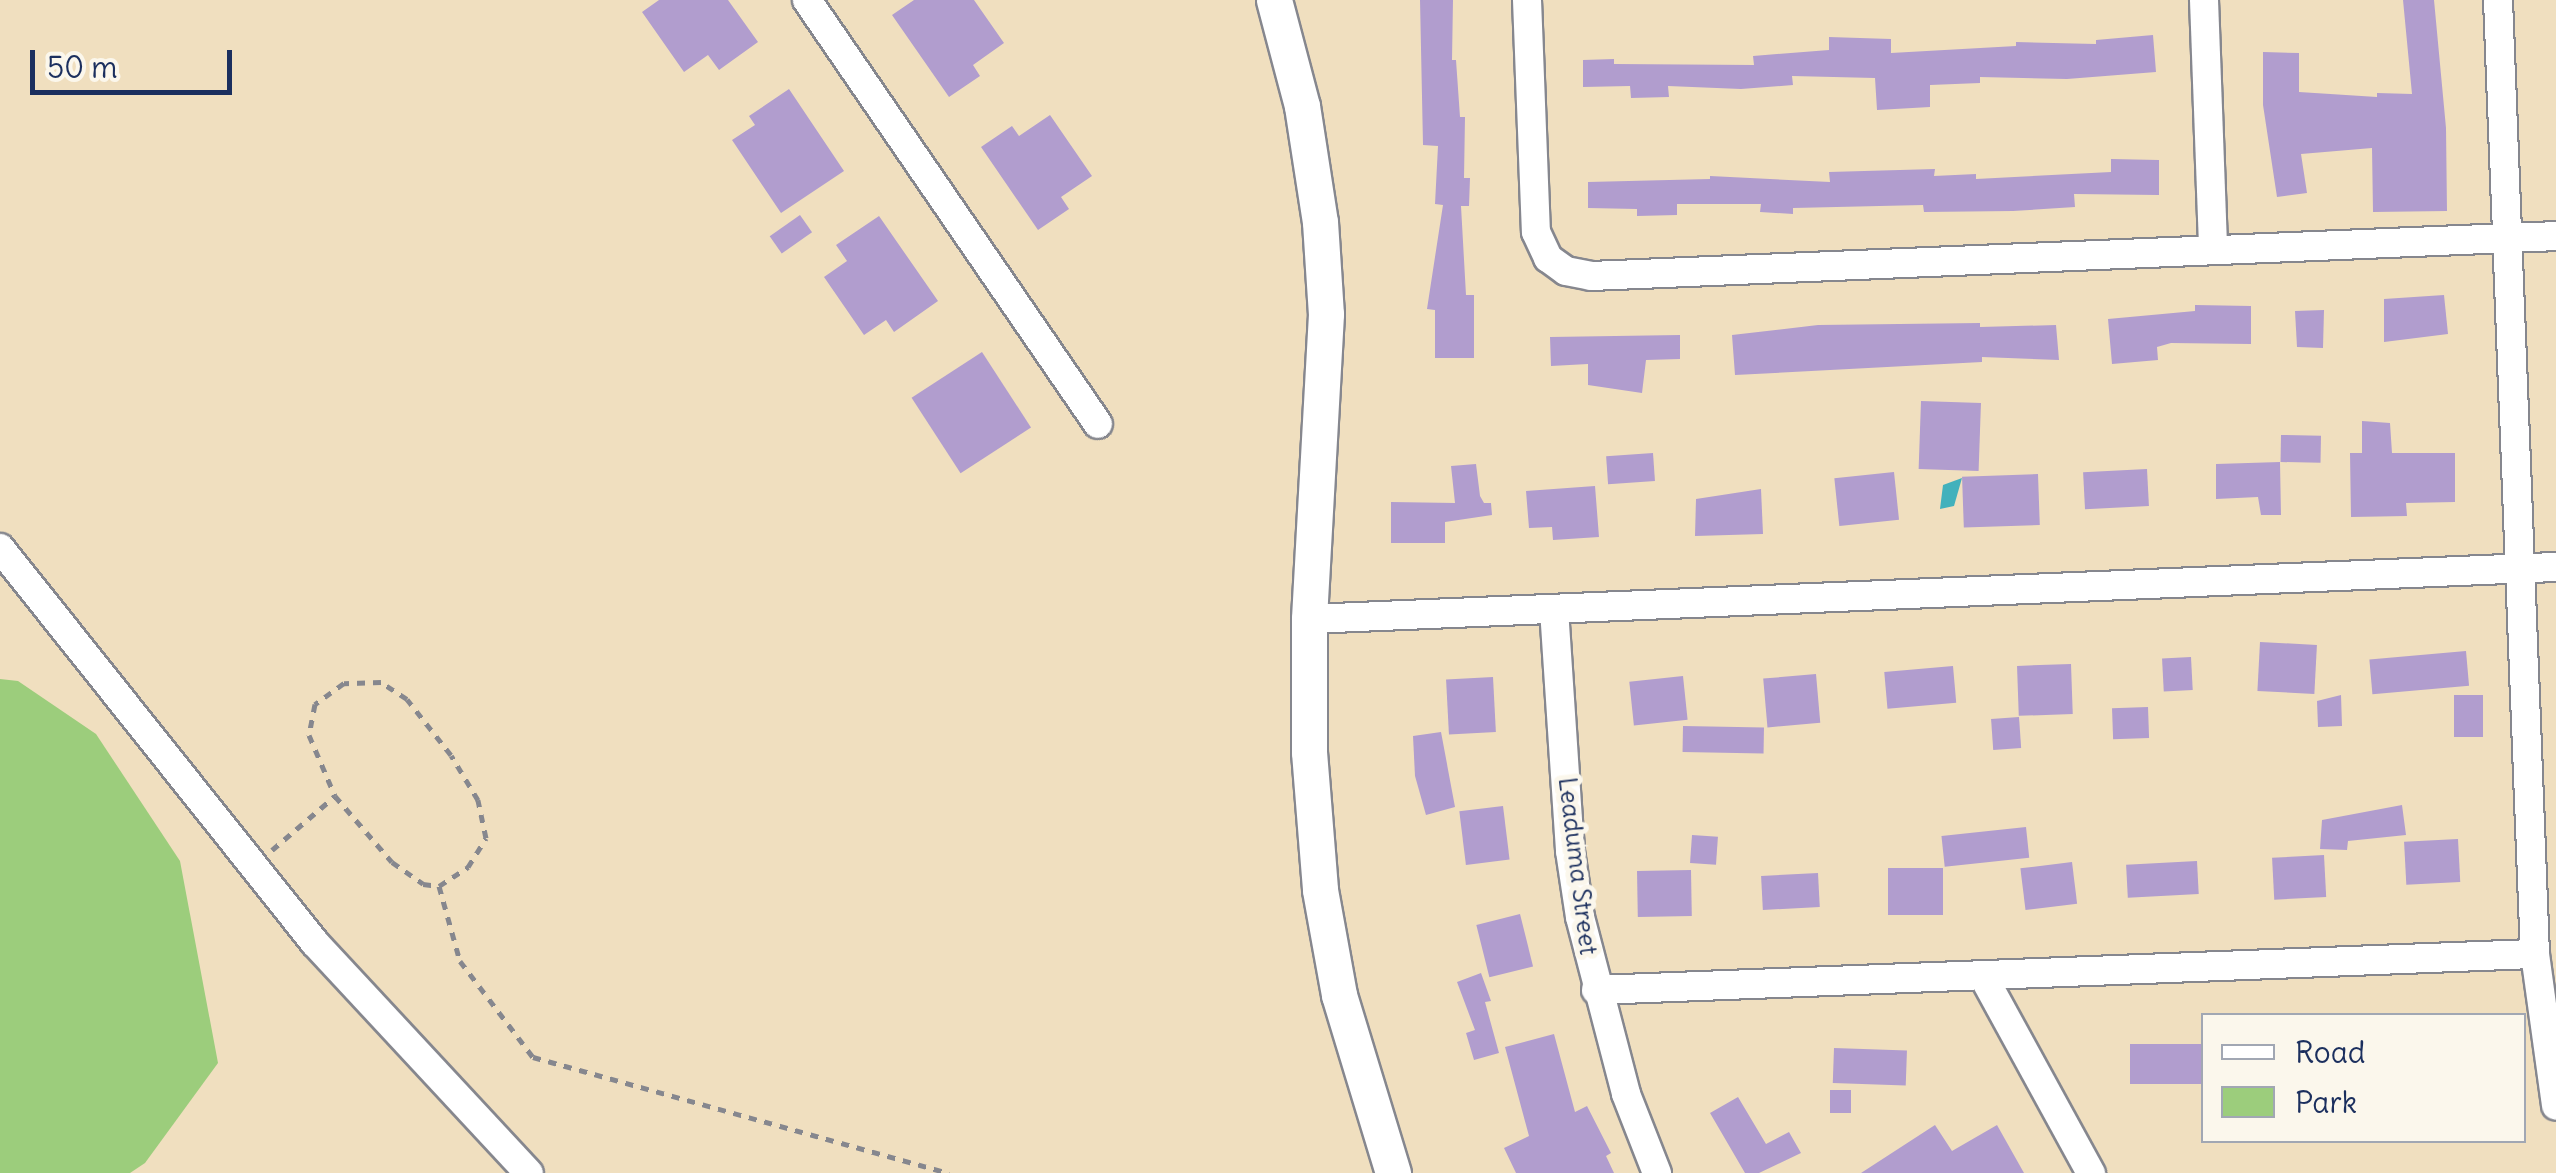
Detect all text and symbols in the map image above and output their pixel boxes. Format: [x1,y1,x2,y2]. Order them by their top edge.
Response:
scale bar [35,30,238,92]
text: 50 m [47,48,117,86]
street label: Leaduma Street [1552,776,1604,956]
legend [2201,1013,2526,1143]
text: Road [2295,1033,2365,1071]
text: Park [2295,1083,2357,1121]

